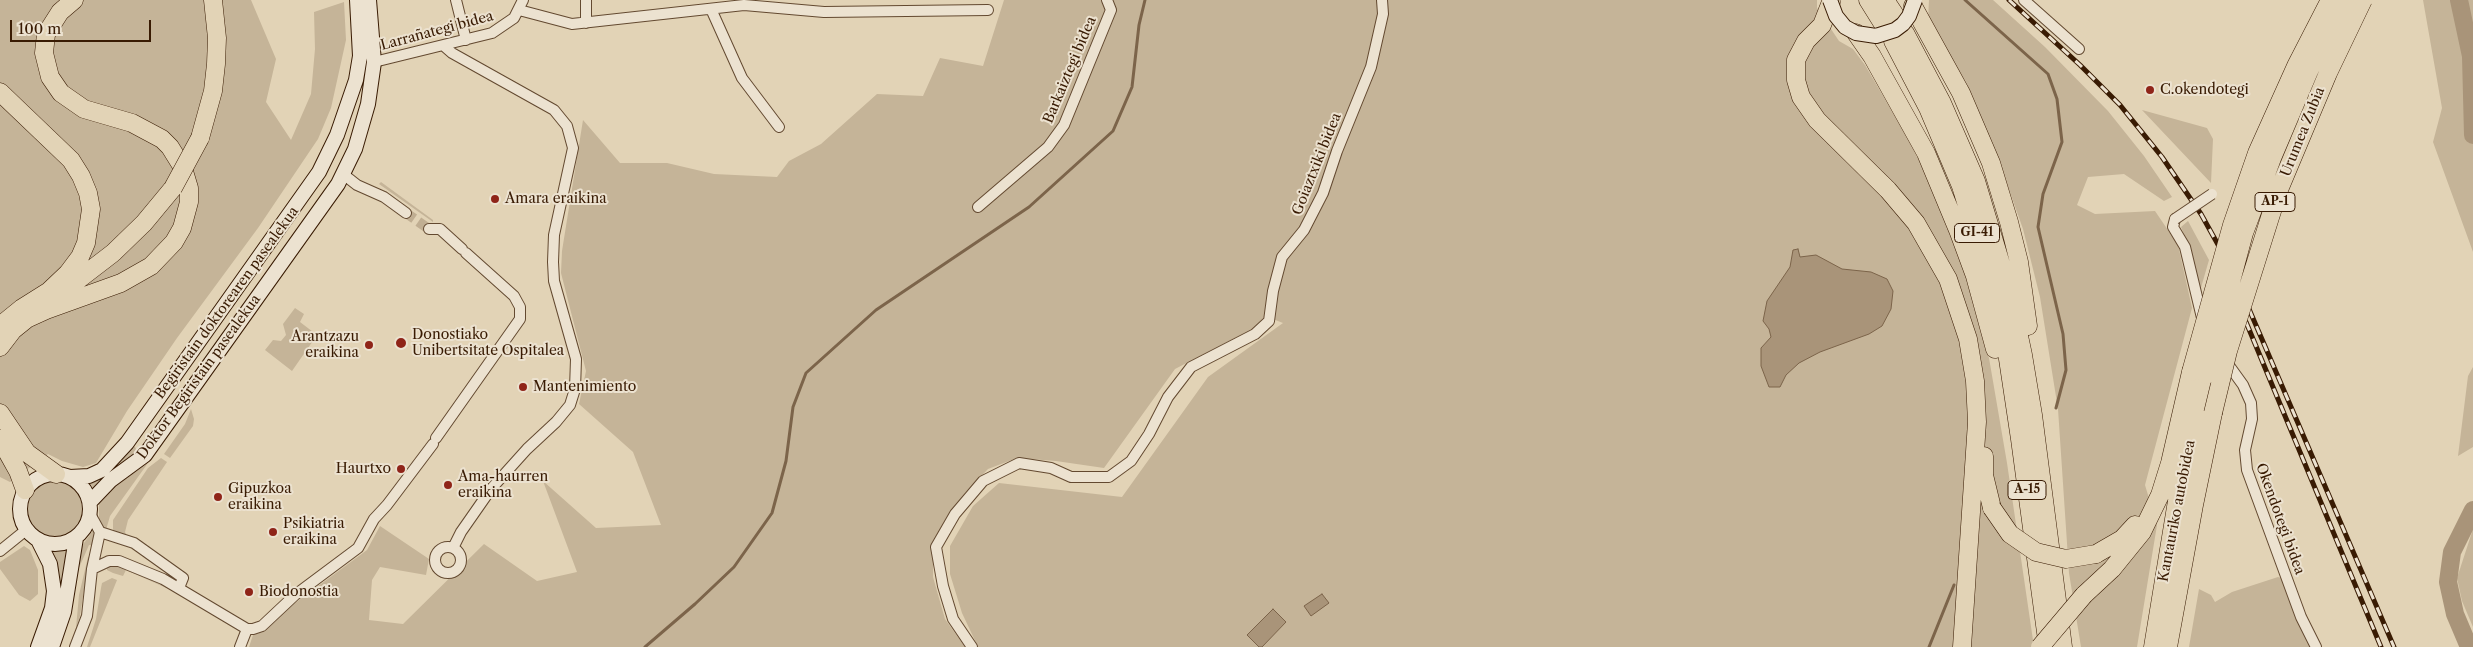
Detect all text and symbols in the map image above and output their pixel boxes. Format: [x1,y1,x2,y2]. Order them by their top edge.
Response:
street label: Larrañategi bidea [379,8,495,54]
scale bar [12,10,154,42]
street label: Barkaiztegi bidea [1040,14,1100,126]
text: 100 m [18,19,61,38]
place label: C.okendotegi [2160,82,2249,98]
marker: C.okendotegi [2144,84,2156,96]
street label: Urumea Zubia [2277,85,2329,179]
street label: Goiaztxiki bidea [1289,110,1345,218]
place label: Amara eraikina [505,191,607,207]
road number: AP-1 [2255,192,2295,212]
marker: Amara eraikina [489,193,501,205]
street label: Begiristain doktorearen pasealekua [152,204,302,402]
road number: GI-41 [1954,224,2000,242]
street label: Doktor Begiristain pasealekua [134,292,264,462]
place label: Donostiako Unibertsitate Ospitalea [412,327,564,360]
place label: Arantzazu eraikina [291,329,359,362]
marker: Donostiako Unibertsitate Ospitalea [394,336,408,350]
marker: Arantzazu eraikina [363,339,375,351]
place label: Mantenimiento [533,379,636,395]
marker: Mantenimiento [517,381,529,393]
street label: Kantauriko autobidea [2155,439,2199,583]
place label: Haurtxo [336,461,391,477]
street label: Okendotegi bidea [2252,461,2308,577]
marker: Haurtxo [395,463,407,475]
place label: Ama-haurren eraikina [458,469,548,502]
marker: Ama-haurren eraikina [442,479,454,491]
road number: A-15 [2008,480,2046,500]
place label: Gipuzkoa eraikina [228,481,292,514]
marker: Gipuzkoa eraikina [212,491,224,503]
place label: Psikiatria eraikina [283,516,345,548]
marker: Psikiatria eraikina [267,526,279,538]
place label: Biodonostia [259,584,339,600]
marker: Biodonostia [243,586,255,598]

